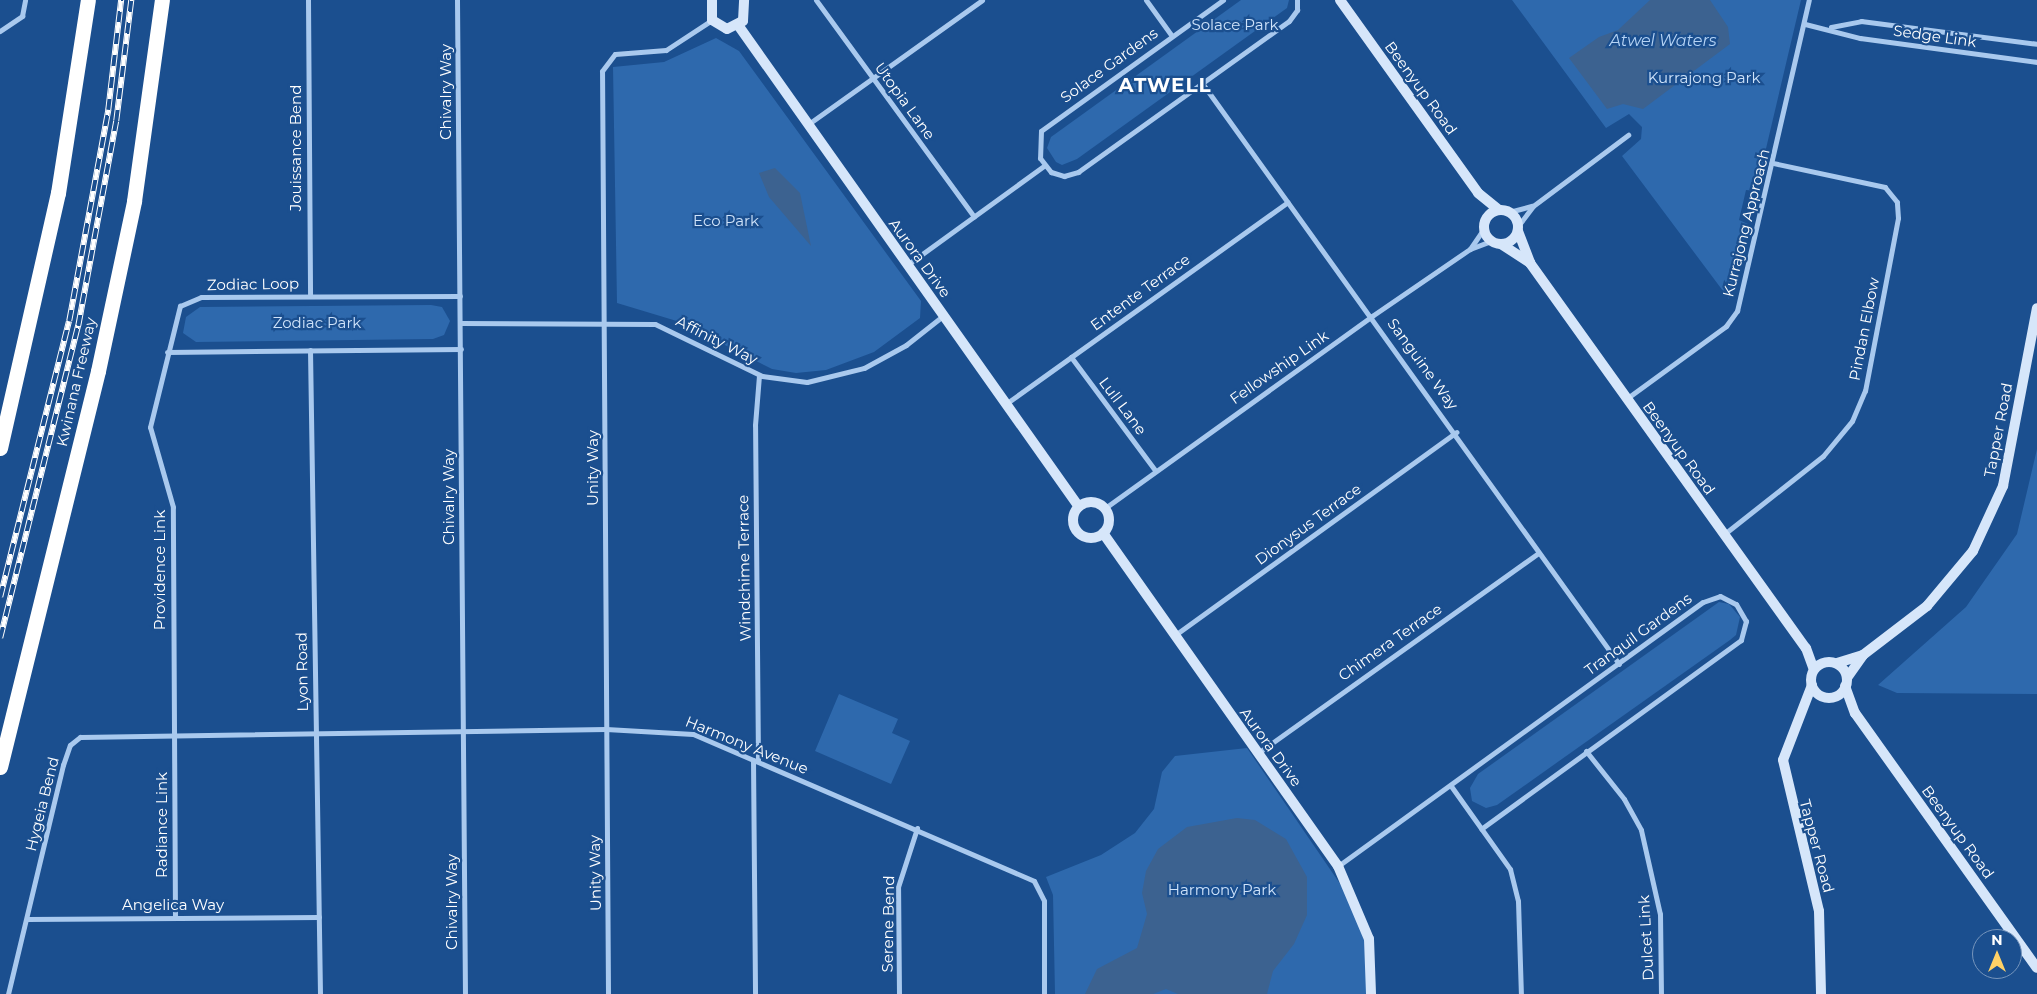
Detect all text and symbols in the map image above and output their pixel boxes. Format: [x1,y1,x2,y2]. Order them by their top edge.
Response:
park label: Solace Park [1191,16,1279,34]
street label: Sedge Link [1892,21,1978,51]
street label: Solace Gardens [1057,24,1161,106]
water label: Atwel Waters [1609,31,1717,51]
street label: Beenyup Road [1381,38,1461,138]
street label: Chivalry Way [437,44,455,140]
street label: Utopia Lane [871,59,939,143]
park label: Kurrajong Park [1648,69,1760,87]
district label: ATWELL [1118,73,1212,97]
street label: Jouissance Bend [287,85,305,211]
street label: Kurrajong Approach [1719,147,1773,299]
park label: Eco Park [693,212,759,230]
street label: Aurora Drive [885,215,955,301]
street label: Entente Terrace [1087,250,1193,334]
street label: Zodiac Loop [207,274,299,294]
street label: Pindan Elbow [1845,276,1883,382]
street label: Affinity Way [673,312,761,368]
park label: Zodiac Park [273,314,361,332]
street label: Sanguine Way [1384,315,1462,413]
street label: Kwinana Freeway [52,316,100,448]
street label: Fellowship Link [1226,326,1332,408]
street label: Lull Lane [1095,374,1151,438]
street label: Tapper Road [1980,381,2016,479]
street label: Beenyup Road [1639,398,1719,498]
street label: Unity Way [584,430,602,506]
street label: Chivalry Way [440,449,458,545]
street label: Dionysus Terrace [1251,479,1365,569]
street label: Windchime Terrace [734,495,754,641]
street label: Providence Link [151,510,169,630]
street label: Tranquil Gardens [1581,589,1695,679]
street label: Chimera Terrace [1335,600,1445,684]
street label: Lyon Road [292,632,312,712]
street label: Aurora Drive [1236,704,1306,790]
street label: Harmony Avenue [683,712,811,778]
street label: Hygeia Bend [22,755,62,853]
street label: Radiance Link [153,772,171,878]
street label: Beenyup Road [1918,782,1998,882]
street label: Tapper Road [1796,798,1838,894]
street label: Unity Way [585,835,605,911]
street label: Chivalry Way [443,854,461,950]
street label: Serene Bend [878,875,898,973]
park label: Harmony Park [1168,881,1276,899]
street label: Dulcet Link [1635,895,1657,981]
street label: Angelica Way [122,896,224,914]
north arrow [1972,929,2022,979]
text: N [1991,931,2003,949]

